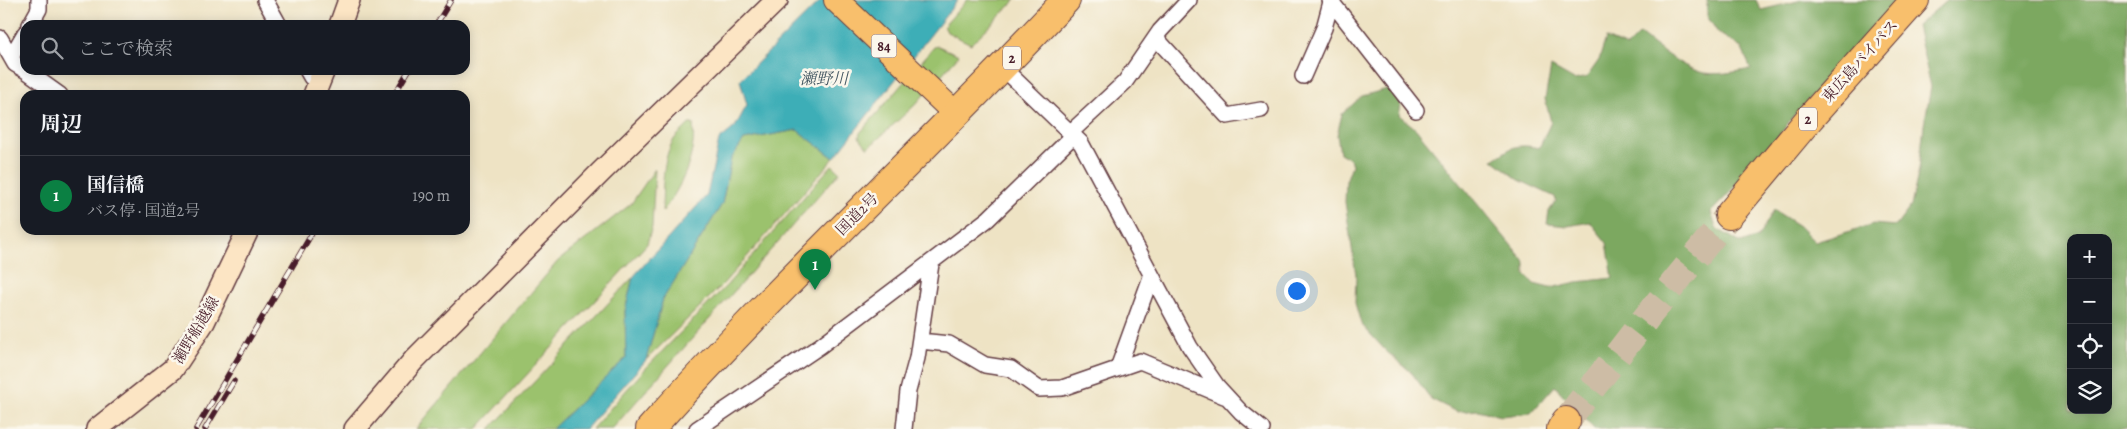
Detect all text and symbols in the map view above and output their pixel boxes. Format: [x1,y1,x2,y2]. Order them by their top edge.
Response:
street label: 東広島バイパス [1818,15,1902,107]
search box [20,20,470,75]
icon: search [38,34,66,62]
road number: 84 [872,34,896,58]
text: ここで検索 [78,36,173,62]
road number: 2 [1003,46,1021,70]
water label: 瀬野川 [800,68,850,90]
road number: 2 [1799,108,1817,130]
text: 周辺 [40,110,82,138]
text: 国信橋 [87,172,144,198]
text: 1 [53,185,59,207]
text: 190 m [412,185,450,207]
street label: 国道2号 [831,188,883,240]
text: バス停 · 国道2号 [87,200,200,222]
map controls [2067,234,2112,414]
button: + [2067,234,2112,279]
pin: 1 [799,249,831,290]
your location [1284,278,1310,304]
button: − [2067,279,2112,324]
street label: 瀬野船越線 [168,293,224,367]
button: locate [2067,324,2112,369]
button: layers [2067,369,2112,414]

